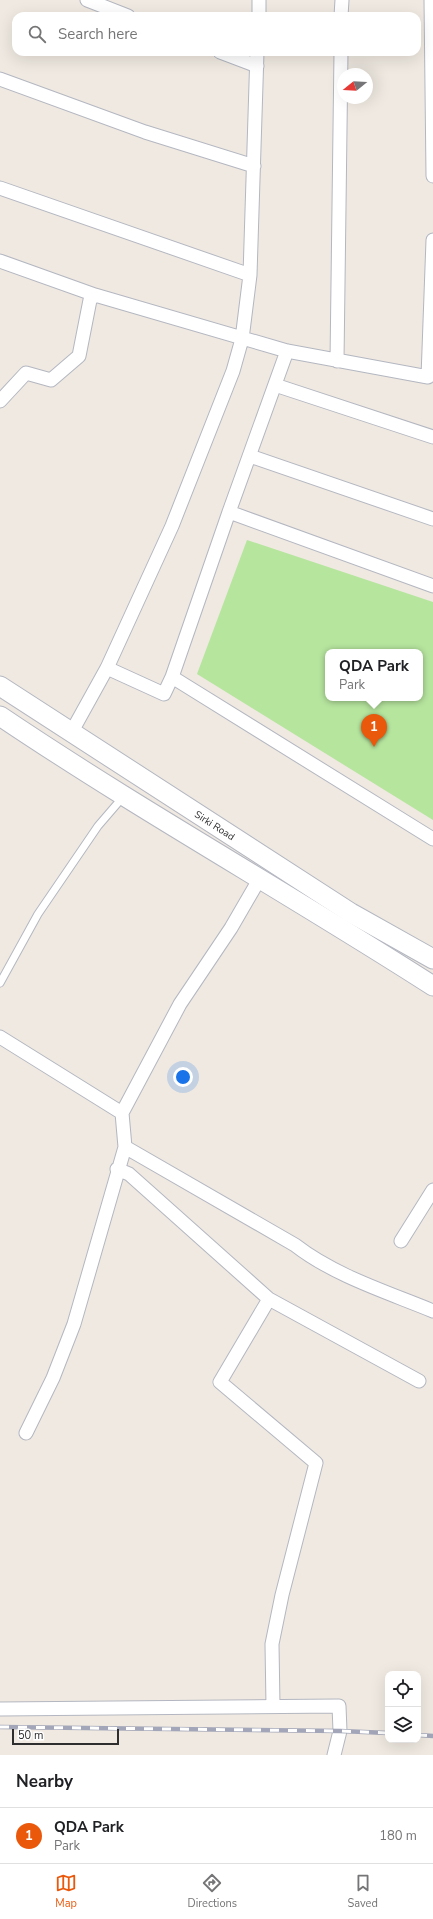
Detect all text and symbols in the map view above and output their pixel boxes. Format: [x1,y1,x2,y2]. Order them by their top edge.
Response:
search box [12,12,421,56]
icon: search [26,23,48,45]
text: Search here [58,24,138,44]
north arrow [337,68,373,104]
popup [325,649,423,701]
text: QDA Park [339,656,409,676]
text: Park [339,676,365,694]
pin: 1 [361,714,387,747]
street label: Sirki Road [192,808,237,844]
your location [173,1067,193,1087]
map controls [385,1671,421,1743]
button: locate [385,1671,421,1707]
button: layers [385,1707,421,1743]
scale bar [12,1727,119,1746]
text: 50 m [18,1728,43,1743]
text: Nearby [16,1770,73,1793]
text: QDA Park [54,1817,124,1837]
text: 1 [25,1827,33,1845]
text: 180 m [379,1827,417,1845]
text: Park [54,1837,80,1855]
tab: Map [55,1872,77,1911]
tab: Directions [187,1872,237,1911]
tab: Saved [347,1872,378,1911]

